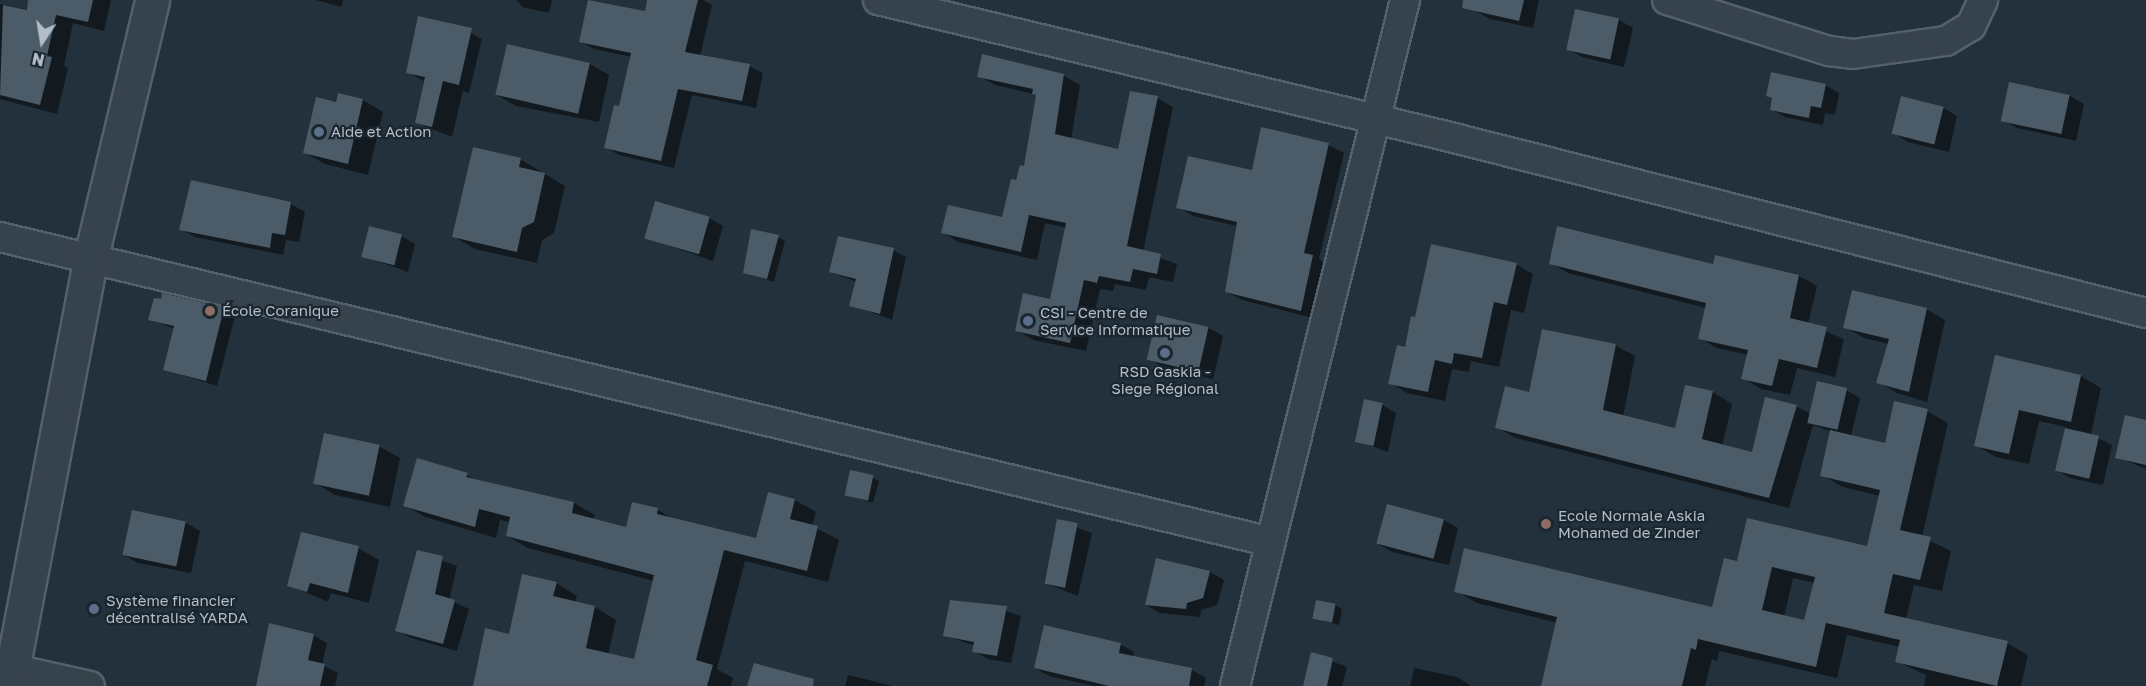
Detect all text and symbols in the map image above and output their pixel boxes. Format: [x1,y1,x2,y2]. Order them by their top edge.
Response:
north arrow [12,12,72,72]
text: N [30,49,46,71]
place label: Aide et Action [331,123,432,141]
marker: Aide et Action [312,125,326,139]
place label: École Coranique [222,302,339,320]
place label: CSI - Centre de Service Informatique [1040,303,1190,338]
marker: École Coranique [203,304,217,318]
marker: CSI - Centre de Service Informatique [1021,314,1035,328]
marker: RSD Gaskia - Siege Régional [1158,346,1172,360]
place label: RSD Gaskia - Siege Régional [1111,362,1219,397]
place label: Ecole Normale Askia Mohamed de Zinder [1558,506,1705,541]
marker: Ecole Normale Askia Mohamed de Zinder [1539,517,1553,531]
place label: Système financier décentralisé YARDA [106,591,248,626]
marker: Système financier décentralisé YARDA [87,602,101,616]

